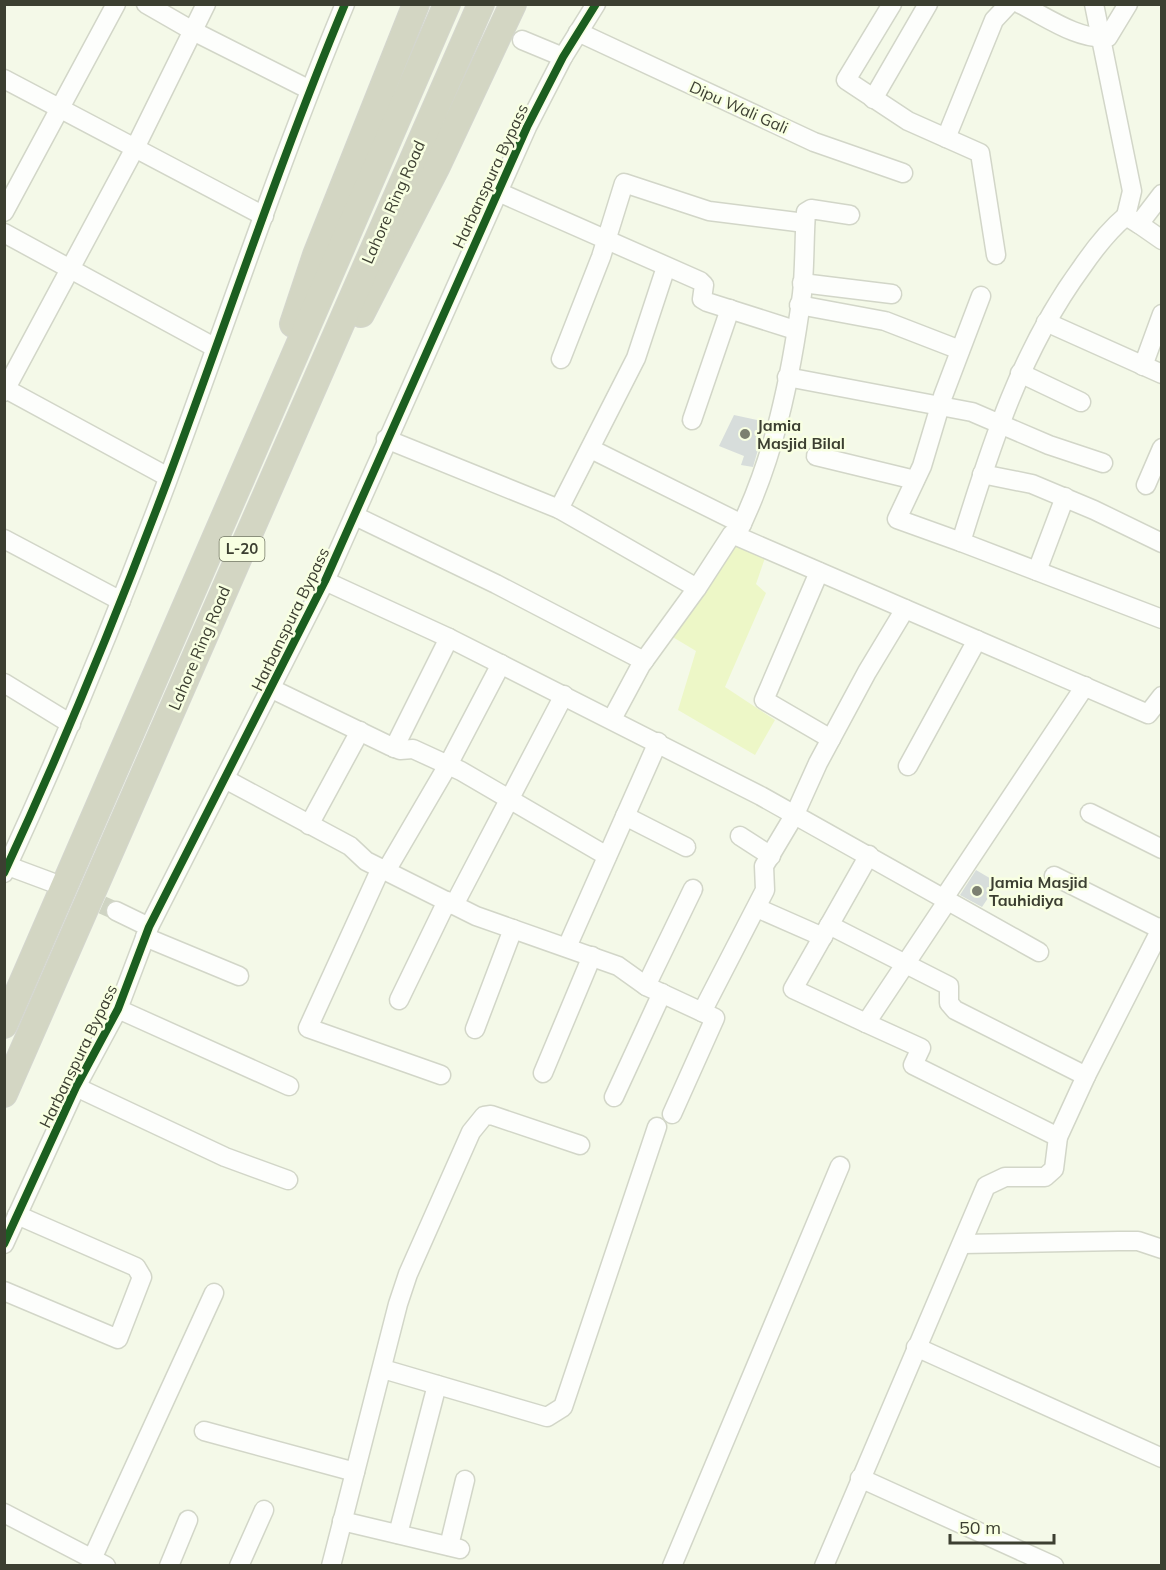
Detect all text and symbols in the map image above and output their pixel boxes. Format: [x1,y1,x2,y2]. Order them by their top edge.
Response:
street label: Dipu Wali Gali [687,76,791,138]
street label: Harbanspura Bypass [448,101,532,251]
street label: Lahore Ring Road [357,137,429,267]
place label: Jamia Masjid Bilal [757,415,845,453]
marker: Jamia Masjid Bilal [738,427,752,441]
road number: L-20 [220,537,264,561]
street label: Harbanspura Bypass [247,544,333,694]
street label: Lahore Ring Road [164,583,234,713]
place label: Jamia Masjid Tauhidiya [989,872,1088,910]
marker: Jamia Masjid Tauhidiya [970,884,984,898]
street label: Harbanspura Bypass [35,981,121,1131]
scale bar [950,1507,1054,1545]
text: 50 m [959,1516,1001,1539]

